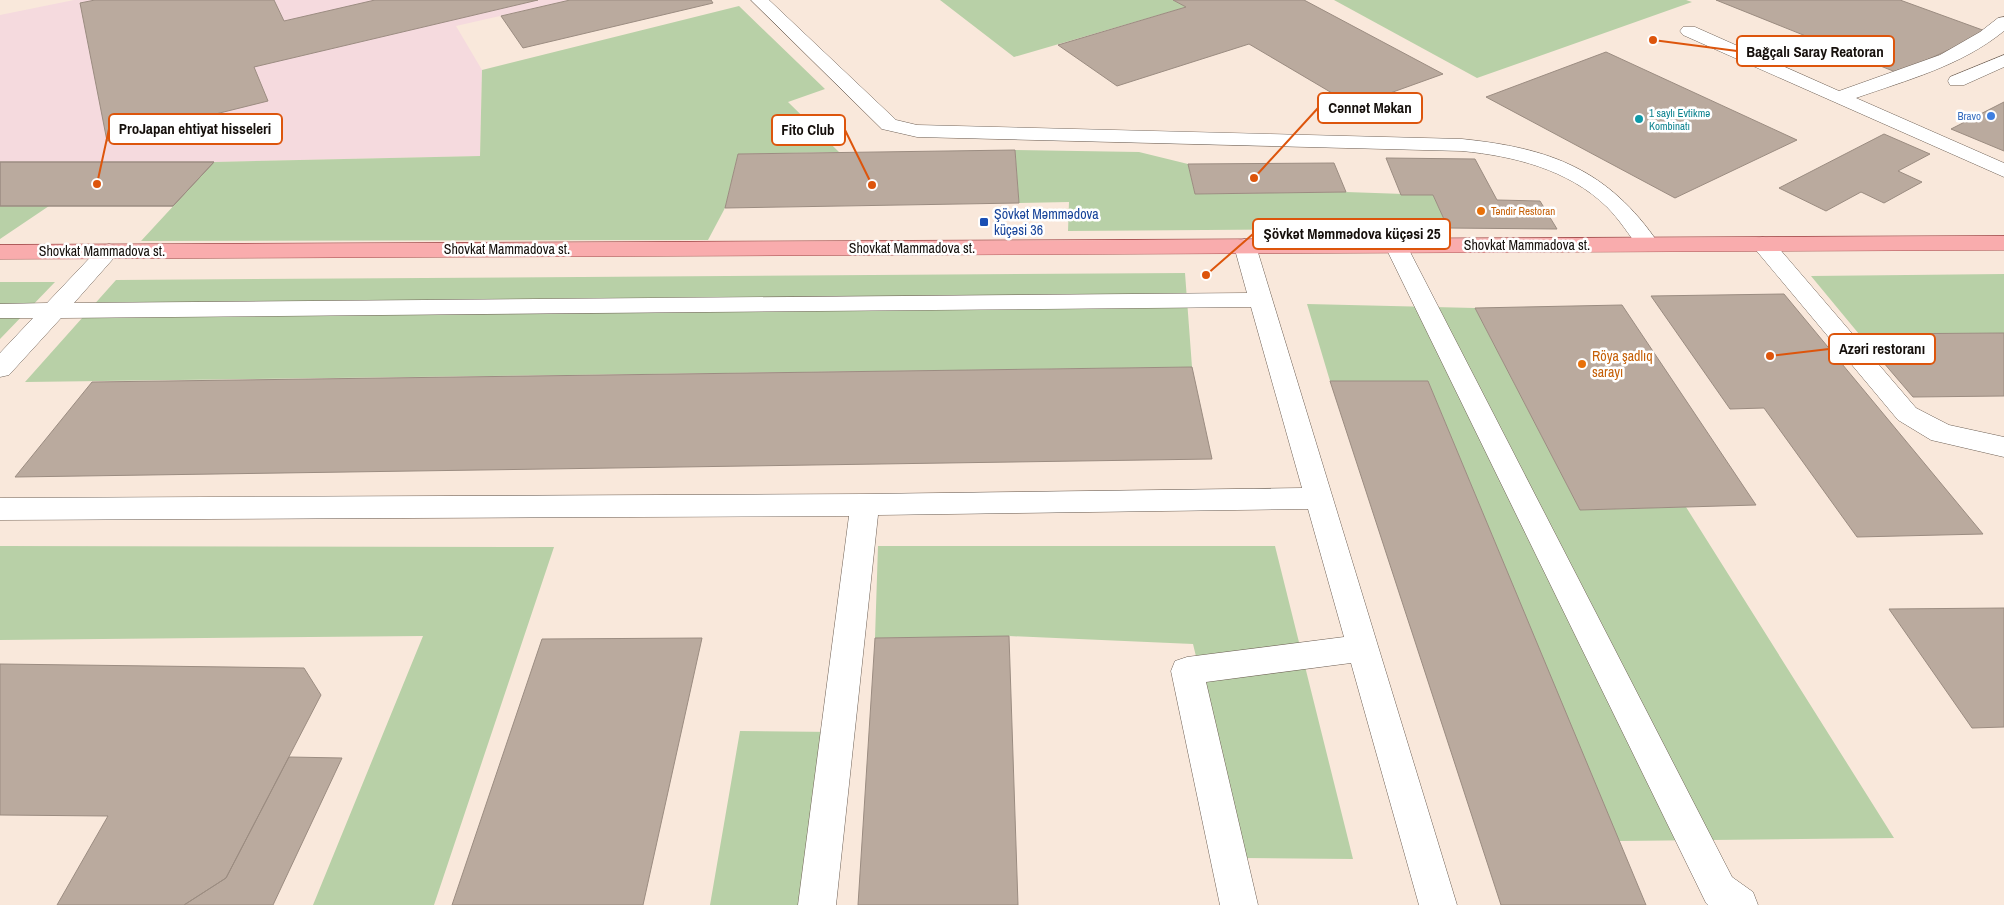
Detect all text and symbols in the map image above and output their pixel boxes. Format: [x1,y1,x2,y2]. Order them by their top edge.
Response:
callout: Bağçalı Saray Reatoran [1737,36,1894,66]
text: Bağçalı Saray Reatoran [1746,41,1884,62]
callout: Cənnət Məkan [1318,93,1422,123]
text: Cənnət Məkan [1328,97,1412,118]
place label: 1 saylı Evtikmə Kombinatı [1649,106,1710,133]
place label: Bravo [1957,109,1981,123]
marker: Bravo [1985,110,1997,122]
marker: 1 saylı Evtikmə Kombinatı [1633,113,1645,125]
callout: ProJapan ehtiyat hisseleri [109,114,282,144]
callout: Fito Club [772,115,845,145]
text: ProJapan ehtiyat hisseleri [119,118,271,139]
text: Fito Club [781,119,835,140]
place label: Təndir Restoran [1491,204,1555,218]
place label: Şövkət Məmmədova küçəsi 36 [994,205,1099,239]
marker: Təndir Restoran [1475,205,1487,217]
marker: Şövkət Məmmədova küçəsi 36 [978,216,990,228]
callout: Şövkət Məmmədova küçəsi 25 [1253,219,1450,249]
text: Şövkət Məmmədova küçəsi 25 [1263,223,1441,244]
street label: Shovkat Mammadova st. [1464,236,1590,254]
street label: Shovkat Mammadova st. [849,239,975,257]
street label: Shovkat Mammadova st. [444,240,570,258]
street label: Shovkat Mammadova st. [39,242,165,260]
callout: Azəri restoranı [1829,334,1935,364]
text: Azəri restoranı [1839,338,1925,359]
place label: Röya şadlıq sarayı [1592,347,1653,381]
marker: Röya şadlıq sarayı [1576,358,1588,370]

